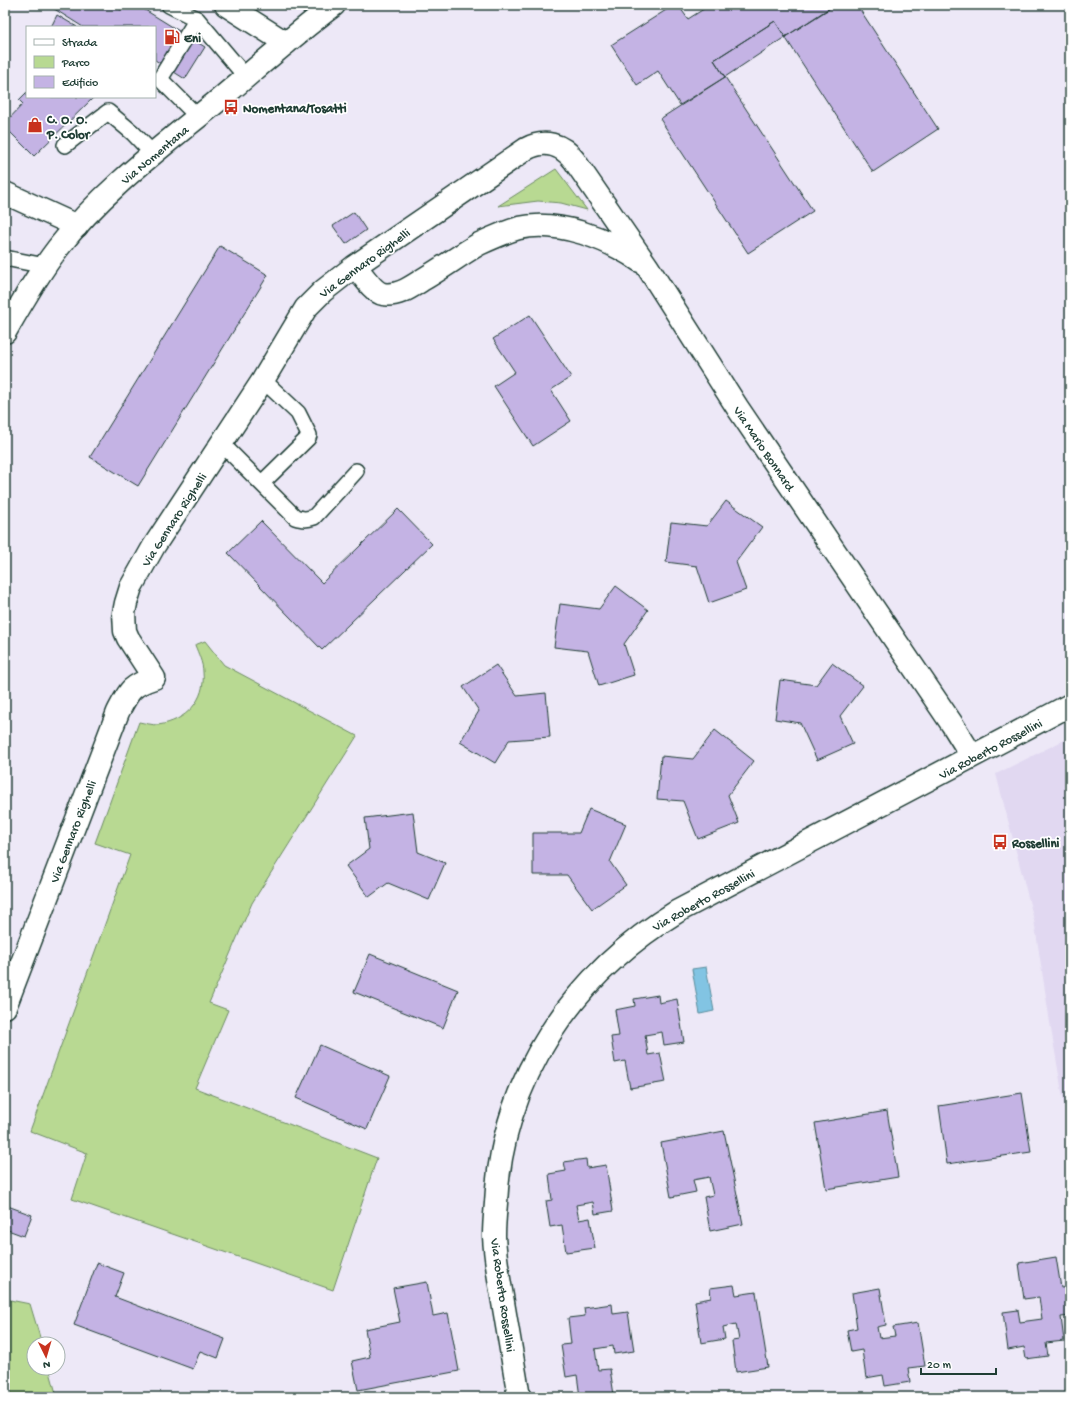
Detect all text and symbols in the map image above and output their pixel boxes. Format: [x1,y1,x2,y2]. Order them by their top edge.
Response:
legend [26,26,156,98]
fuel station icon: Eni [163,28,181,46]
place label: Eni [184,32,201,47]
text: Strada [62,37,97,51]
text: Parco [61,57,90,71]
text: Edificio [62,77,98,91]
bus stop icon: Nomentana/Tosatti [222,98,240,116]
place label: Nomentana/Tosatti [243,102,347,117]
place label: C. O. O. P. Color [46,113,91,143]
shop icon: C. O. O. P. Color [26,116,44,134]
street label: Via Nomentana [118,123,193,189]
street label: Via Gennaro Righelli [316,226,414,303]
street label: Via Mario Bonnard [728,403,798,496]
street label: Via Gennaro Righelli [139,471,211,571]
street label: Via Roberto Rossellini [936,717,1045,784]
street label: Via Gennaro Righelli [48,778,101,886]
bus stop icon: Rossellini [991,833,1009,851]
place label: Rossellini [1011,837,1060,852]
street label: Via Roberto Rossellini [650,867,758,936]
street label: Via Roberto Rossellini [486,1237,517,1353]
north arrow [26,1336,66,1376]
scale bar [921,1350,996,1376]
text: N [43,1358,51,1370]
text: 20 m [927,1359,952,1373]

